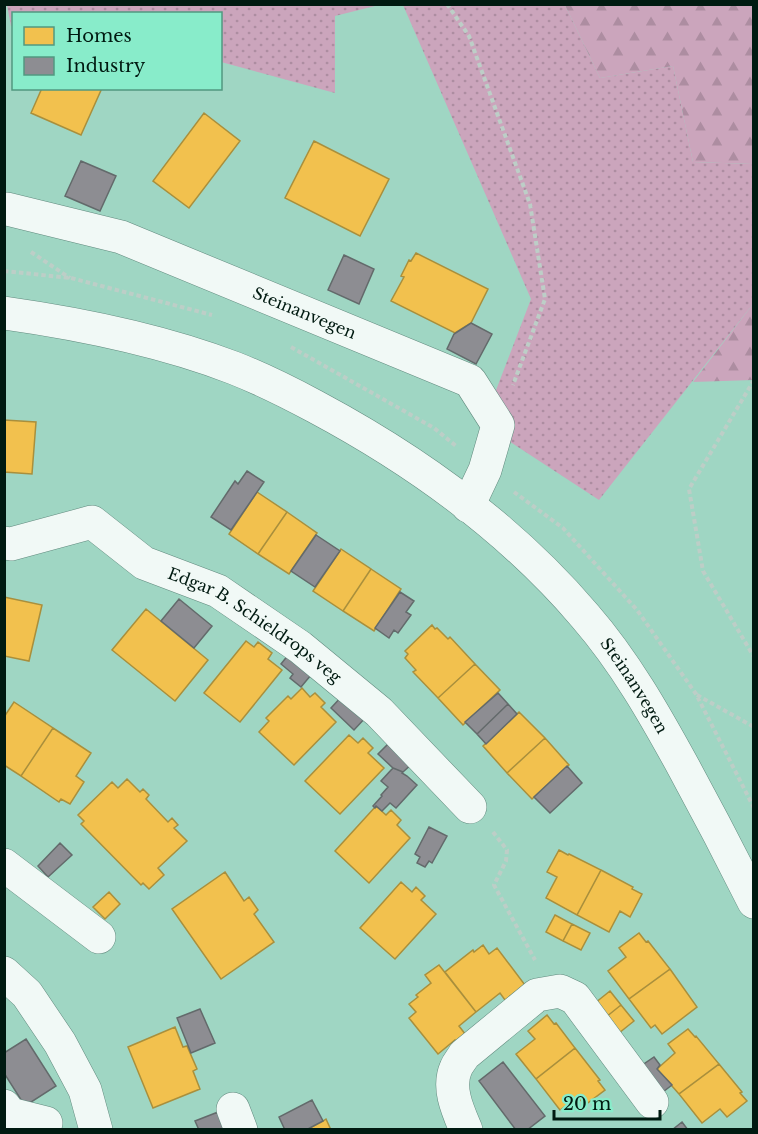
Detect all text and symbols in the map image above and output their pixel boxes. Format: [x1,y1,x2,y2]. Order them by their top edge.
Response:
legend [12,12,222,90]
text: Homes [66,25,132,47]
text: Industry [66,55,146,77]
street label: Steinanvegen [250,283,359,343]
street label: Edgar B. Schieldrops veg [165,563,346,687]
street label: Steinanvegen [596,634,673,737]
scale bar [554,1083,660,1121]
text: 20 m [563,1093,611,1115]

